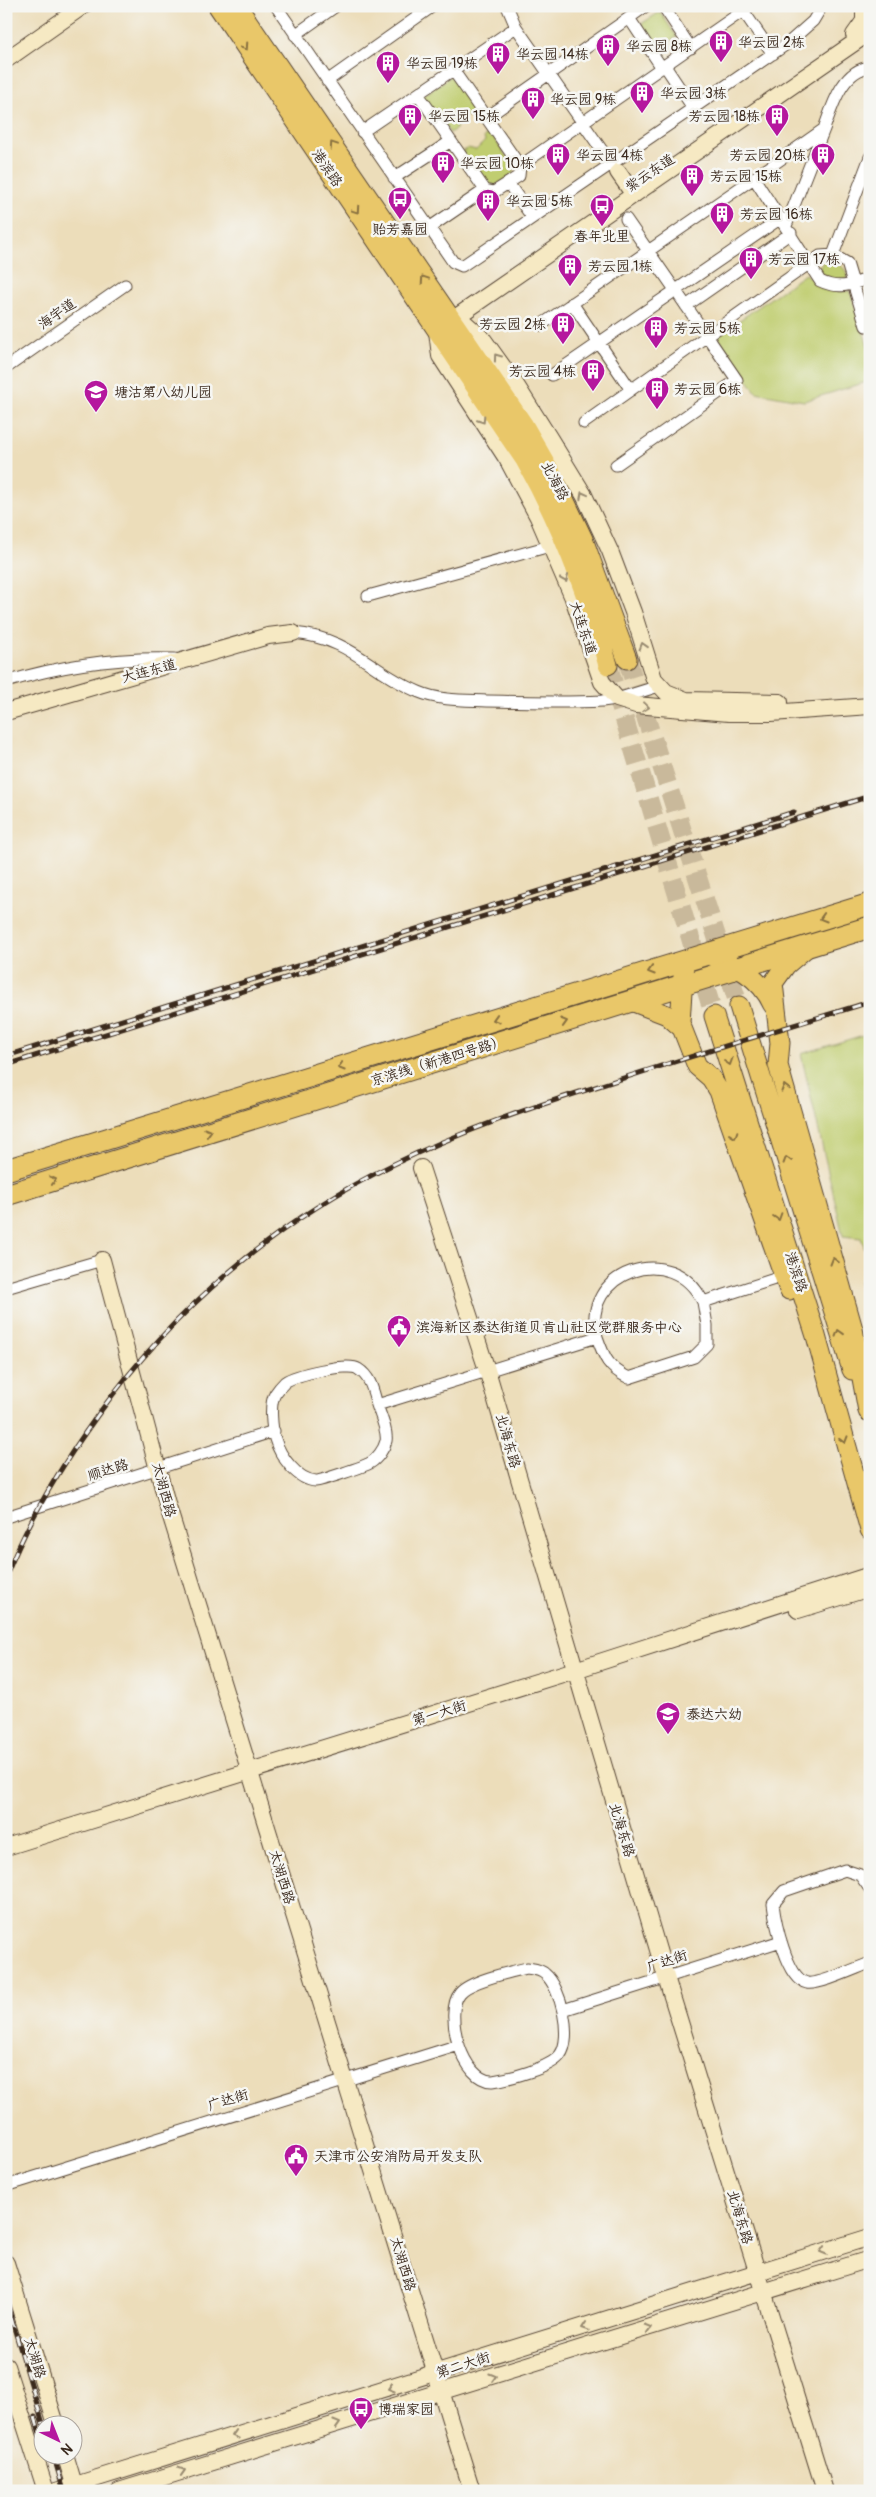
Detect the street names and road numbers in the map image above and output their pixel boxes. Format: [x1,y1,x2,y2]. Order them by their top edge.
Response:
street label: 港滨路 [308,146,346,190]
street label: 紫云东道 [622,150,678,196]
street label: 海宇道 [35,295,79,333]
street label: 北海路 [538,458,572,504]
street label: 大连东道 [566,599,600,657]
street label: 大连东道 [120,656,178,686]
street label: 京滨线（新港四号路） [369,1032,507,1090]
street label: 港滨路 [781,1249,811,1295]
street label: 北海东路 [492,1412,524,1470]
street label: 顺达路 [85,1456,131,1484]
street label: 太湖西路 [149,1461,179,1519]
street label: 第一大街 [410,1697,468,1729]
street label: 北海东路 [606,1801,638,1859]
street label: 太湖西路 [266,1848,298,1906]
street label: 广达街 [644,1946,690,1976]
street label: 广达街 [205,2086,251,2114]
street label: 北海东路 [724,2188,756,2246]
street label: 太湖西路 [387,2235,419,2293]
street label: 太湖路 [21,2335,49,2381]
street label: 第二大街 [434,2348,492,2382]

